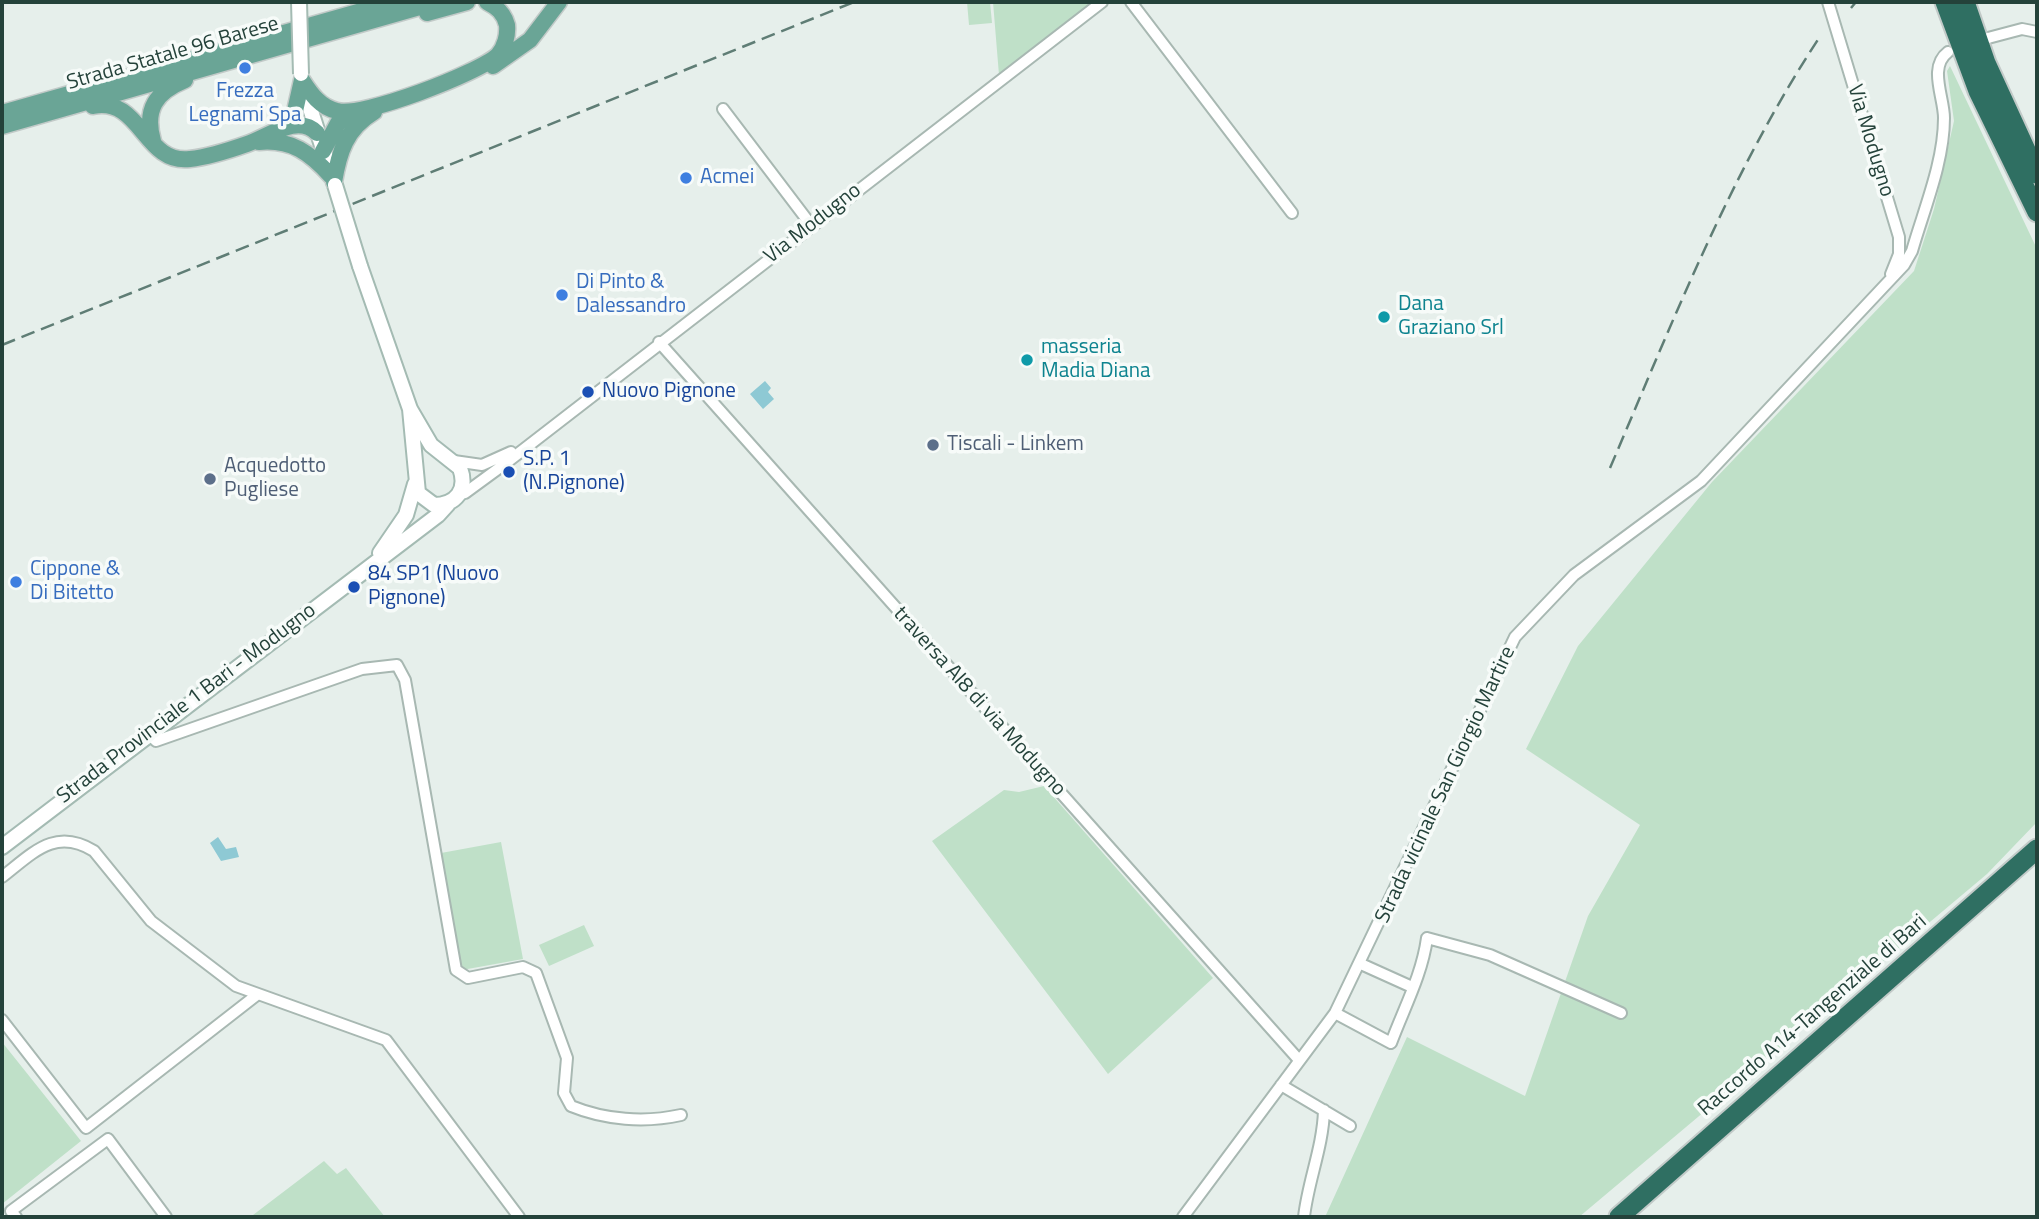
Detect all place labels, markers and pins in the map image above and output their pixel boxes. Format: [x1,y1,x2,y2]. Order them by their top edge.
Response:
marker: Frezza Legnami Spa [237,60,253,76]
place label: Frezza Legnami Spa [189,79,301,129]
place label: Acmei [700,165,754,191]
marker: Acmei [678,170,694,186]
place label: Di Pinto & Dalessandro [576,270,686,320]
marker: Di Pinto & Dalessandro [554,287,570,303]
place label: Dana Graziano Srl [1398,292,1504,342]
marker: Dana Graziano Srl [1376,309,1392,325]
place label: masseria Madia Diana [1041,335,1150,385]
marker: masseria Madia Diana [1019,352,1035,368]
place label: Nuovo Pignone [602,379,736,405]
marker: Nuovo Pignone [580,384,596,400]
place label: Tiscali - Linkem [947,432,1084,458]
marker: Tiscali - Linkem [925,437,941,453]
place label: S.P. 1 (N.Pignone) [523,447,625,497]
place label: Acquedotto Pugliese [224,454,326,504]
marker: S.P. 1 (N.Pignone) [501,464,517,480]
marker: Acquedotto Pugliese [202,471,218,487]
place label: Cippone & Di Bitetto [30,557,120,607]
place label: 84 SP1 (Nuovo Pignone) [368,562,499,612]
marker: Cippone & Di Bitetto [8,574,24,590]
marker: 84 SP1 (Nuovo Pignone) [346,579,362,595]

